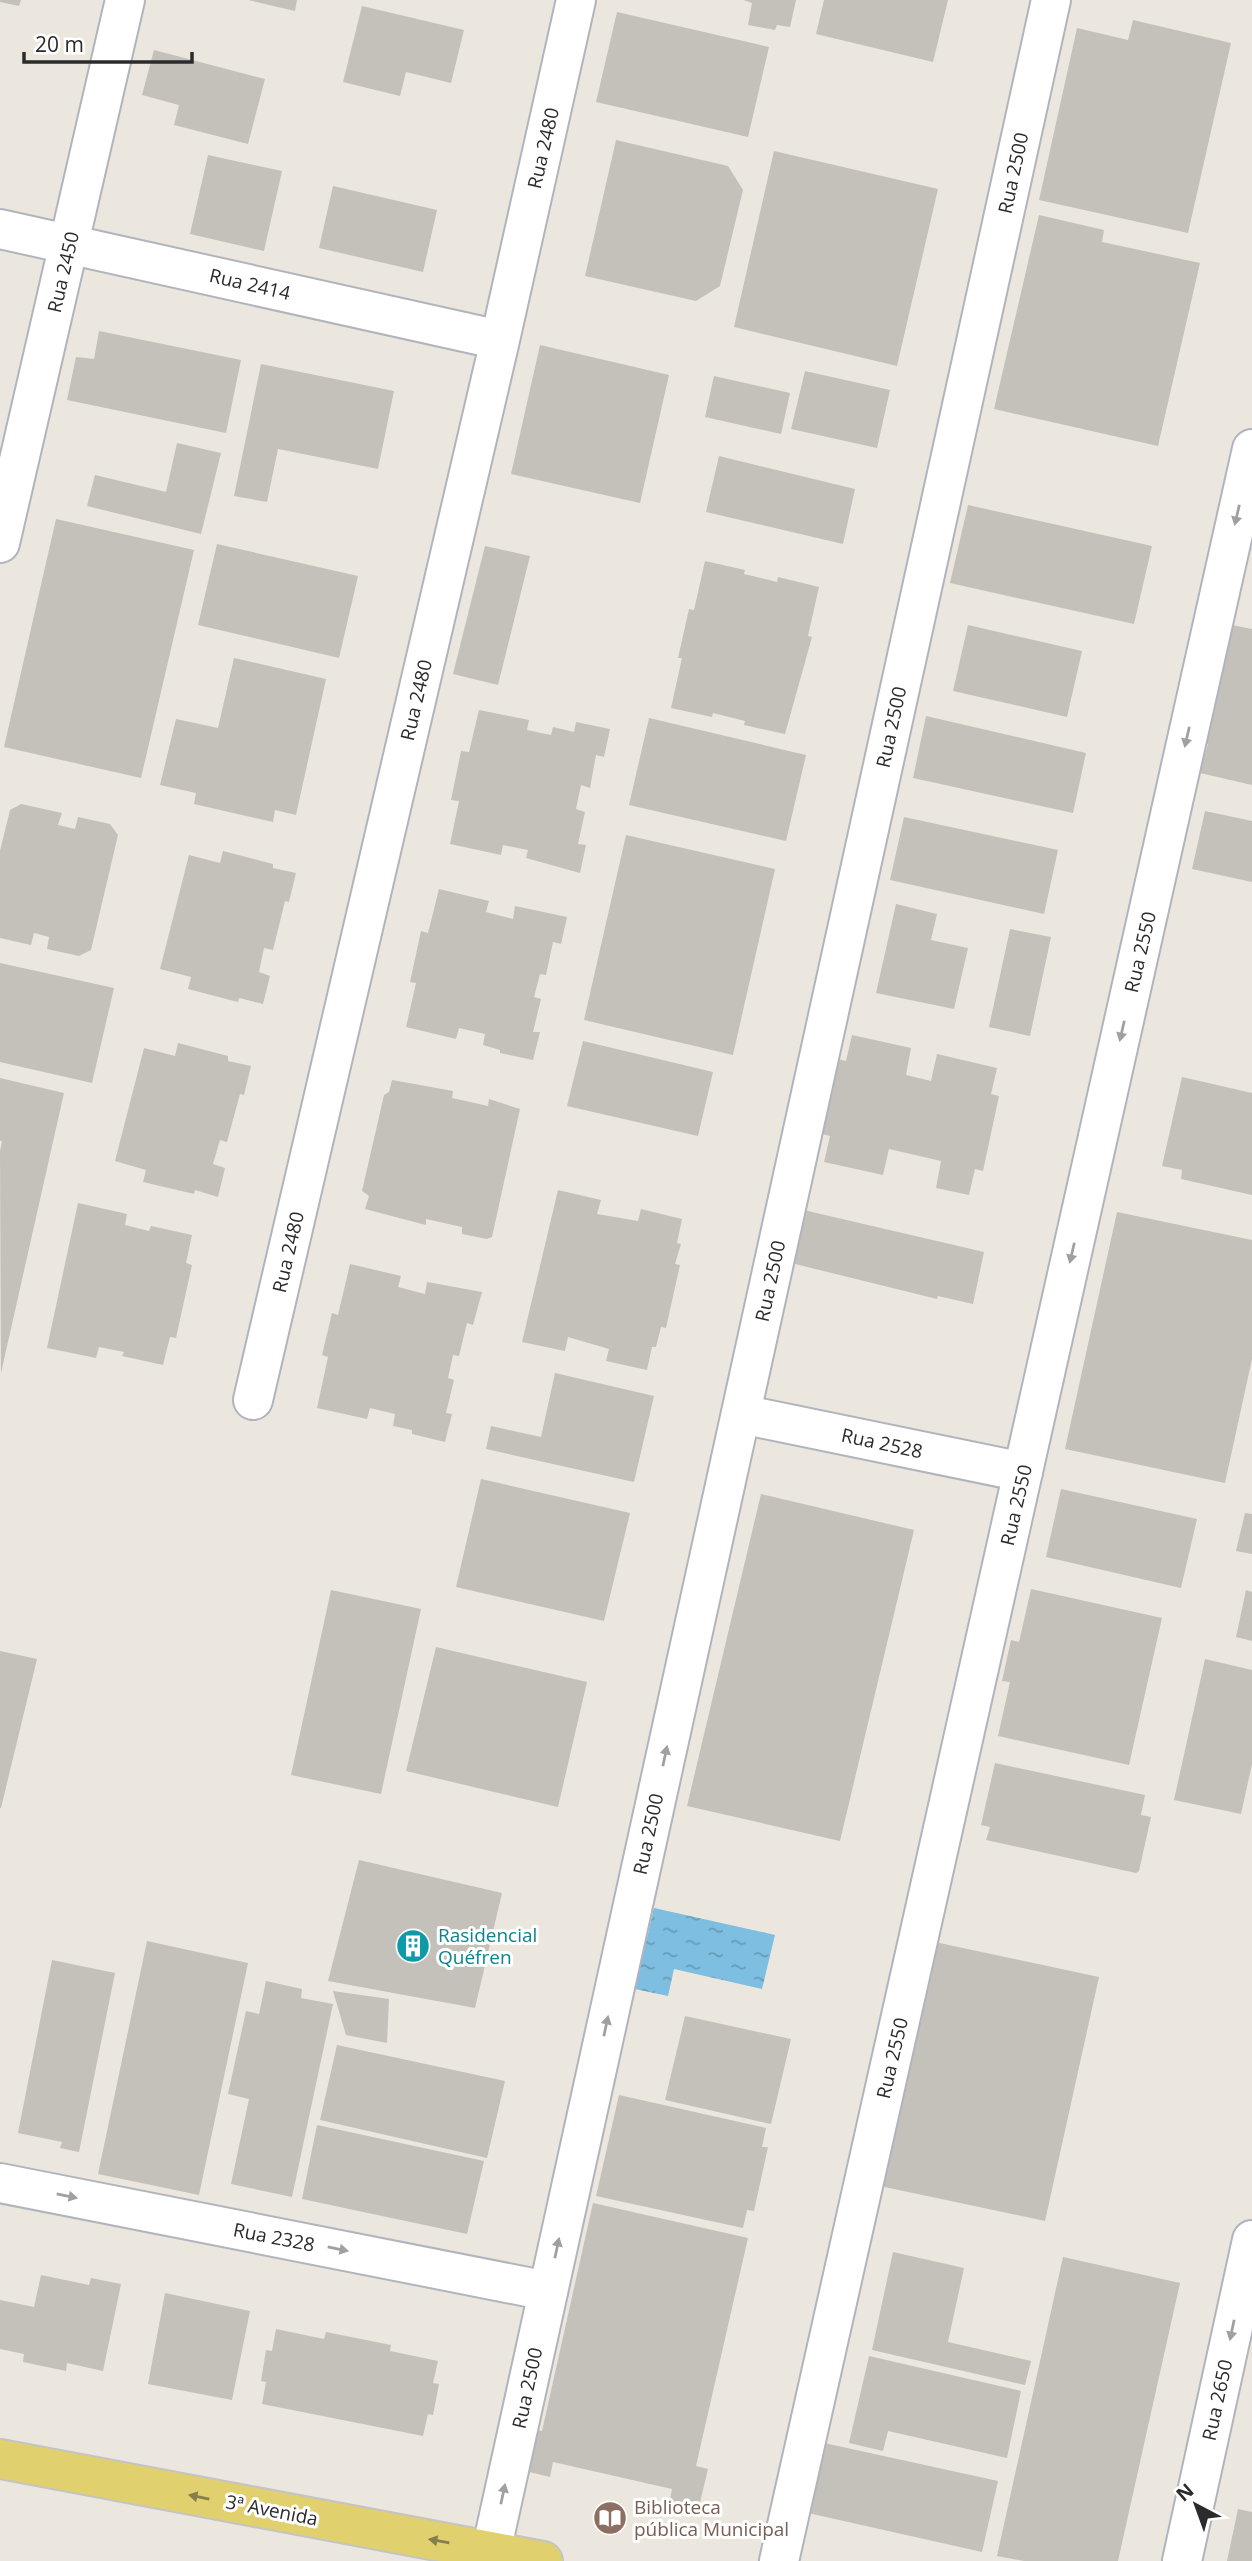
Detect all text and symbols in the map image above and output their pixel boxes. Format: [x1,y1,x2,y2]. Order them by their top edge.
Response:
scale bar [24,21,192,65]
text: 20 m [35,30,84,58]
street label: Rua 2480 [521,105,565,191]
street label: Rua 2500 [992,130,1034,216]
street label: Rua 2450 [41,229,85,315]
street label: Rua 2414 [207,262,293,306]
one-way arrow [1231,504,1242,526]
street label: Rua 2480 [394,657,438,743]
street label: Rua 2500 [870,684,912,770]
one-way arrow [1182,726,1193,748]
street label: Rua 2550 [1118,909,1162,995]
one-way arrow [1116,1020,1127,1042]
street label: Rua 2480 [266,1209,310,1295]
street label: Rua 2500 [749,1238,791,1324]
one-way arrow [1067,1242,1078,1264]
street label: Rua 2528 [839,1422,925,1464]
street label: Rua 2550 [994,1462,1038,1548]
one-way arrow [660,1745,671,1767]
street label: Rua 2500 [627,1791,669,1877]
place label: Rasidencial Quéfren [438,1922,537,1970]
building icon: Rasidencial Quéfren [394,1927,432,1965]
one-way arrow [601,2015,612,2037]
street label: Rua 2550 [870,2015,914,2101]
one-way arrow [56,2190,78,2201]
street label: Rua 2328 [231,2216,317,2258]
one-way arrow [552,2237,563,2259]
one-way arrow [327,2244,349,2255]
one-way arrow [1227,2319,1238,2341]
street label: Rua 2500 [506,2345,548,2431]
street label: Rua 2650 [1196,2357,1238,2443]
north arrow [1161,2470,1231,2540]
text: N [1170,2477,1199,2507]
one-way arrow [498,2483,509,2505]
street label: 3ª Avenida [224,2488,320,2532]
one-way arrow [188,2491,210,2502]
place label: Biblioteca pública Municipal [634,2494,789,2542]
library icon: Biblioteca pública Municipal [591,2499,629,2537]
one-way arrow [428,2536,450,2547]

